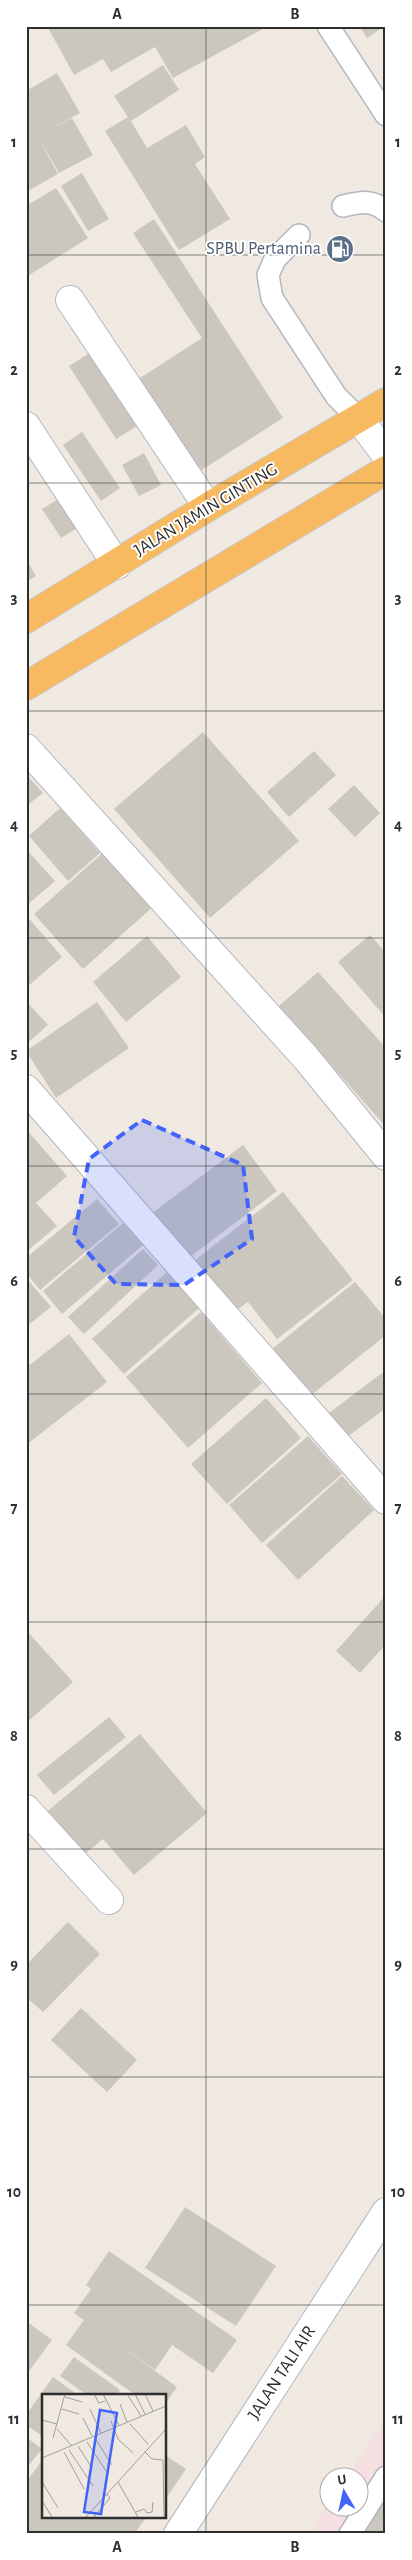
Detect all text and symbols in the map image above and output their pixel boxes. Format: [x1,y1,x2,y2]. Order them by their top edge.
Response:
text: A [112,6,122,22]
text: B [290,6,300,22]
text: 1 [11,134,17,150]
text: 1 [395,134,401,150]
fuel station icon: SPBU Pertamina [325,234,355,264]
place label: SPBU Pertamina [206,240,321,258]
text: 2 [10,362,18,378]
text: 2 [394,362,402,378]
street label: JALAN JAMIN GINTING [131,460,281,560]
text: 3 [11,590,18,606]
text: 3 [395,590,402,606]
text: 4 [10,817,18,833]
text: 4 [394,817,402,833]
text: 5 [11,1045,18,1061]
text: 5 [395,1045,402,1061]
text: 6 [10,1273,18,1289]
text: 6 [394,1273,402,1289]
text: 7 [11,1500,18,1516]
text: 7 [395,1500,402,1516]
text: 8 [10,1728,18,1744]
text: 8 [394,1728,402,1744]
text: 9 [10,1956,18,1972]
text: 9 [394,1956,402,1972]
text: 10 [7,2184,21,2200]
text: 10 [391,2184,405,2200]
street label: JALAN TALI AIR [245,2323,319,2423]
inset map [42,2394,166,2518]
text: 11 [8,2411,20,2427]
text: 11 [392,2411,404,2427]
north arrow [320,2468,370,2518]
text: U [337,2473,348,2488]
text: A [112,2539,122,2555]
text: B [290,2539,300,2555]

